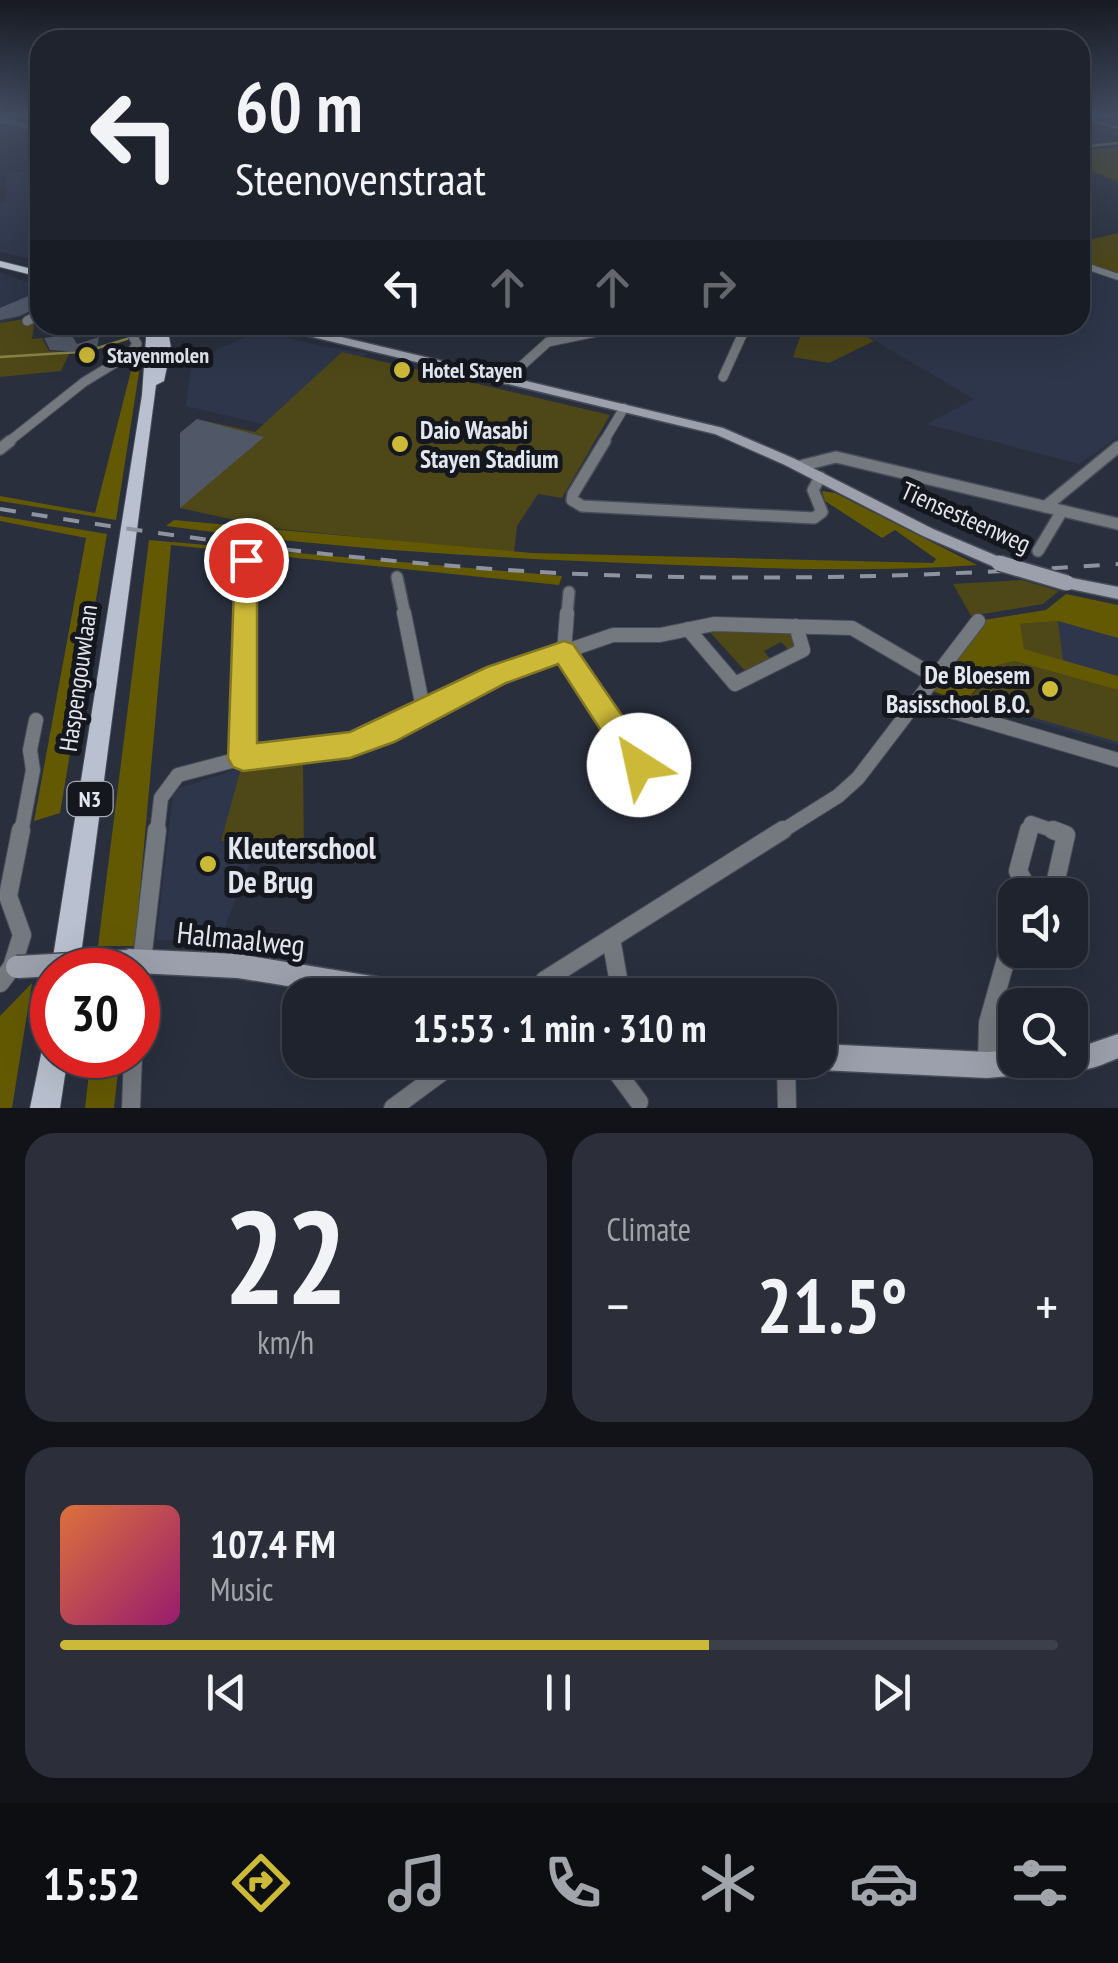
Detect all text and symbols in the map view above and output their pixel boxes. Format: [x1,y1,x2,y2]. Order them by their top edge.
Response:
text: 60 m [235,61,363,151]
icon: left [70,70,200,200]
text: Steenovenstraat [235,149,486,207]
icon: left [375,260,430,315]
icon: ahead [480,260,535,315]
icon: ahead [585,260,640,315]
icon: right [690,260,745,315]
place label: Stayenmolen [107,341,209,369]
marker: Stayenmolen [76,344,98,366]
place label: Hotel Stayen [422,356,522,384]
marker: Hotel Stayen [391,359,413,381]
place label: Daio Wasabi Stayen Stadium [420,414,559,475]
marker: Daio Wasabi Stayen Stadium [389,433,411,455]
street label: Tiensesteenweg [896,474,1036,560]
pin [204,518,289,603]
icon: arrive [219,533,274,588]
street label: Haspengouwlaan [52,602,104,754]
place label: De Bloesem Basisschool B.O. [886,659,1030,720]
marker: De Bloesem Basisschool B.O. [1039,678,1061,700]
position arrow [587,713,691,817]
road number: N3 [68,782,112,816]
place label: Kleuterschool De Brug [228,828,377,901]
marker: Kleuterschool De Brug [197,853,219,875]
map controls [998,878,1088,1078]
button: sound [998,878,1088,968]
street label: Halmaalweg [175,912,307,964]
speed limit sign: 30 [30,948,160,1078]
button: search [998,988,1088,1078]
text: 15:53 · 1 min · 310 m [413,1003,706,1052]
text: 22 [224,1172,348,1340]
text: Climate [607,1208,691,1250]
text: 21.5° [757,1257,908,1354]
text: − [607,1270,629,1341]
text: + [1035,1270,1058,1341]
text: km/h [257,1321,314,1363]
text: 107.4 FM [210,1519,336,1568]
text: Music [210,1568,273,1610]
icon: previous [199,1665,254,1720]
icon: pause [531,1665,586,1720]
icon: next [864,1665,919,1720]
icon: directions [226,1848,296,1918]
icon: music [382,1848,452,1918]
icon: phone [538,1848,608,1918]
icon: climate [693,1848,763,1918]
icon: car [849,1848,919,1918]
icon: filters [1005,1848,1075,1918]
text: 15:52 [43,1854,140,1912]

